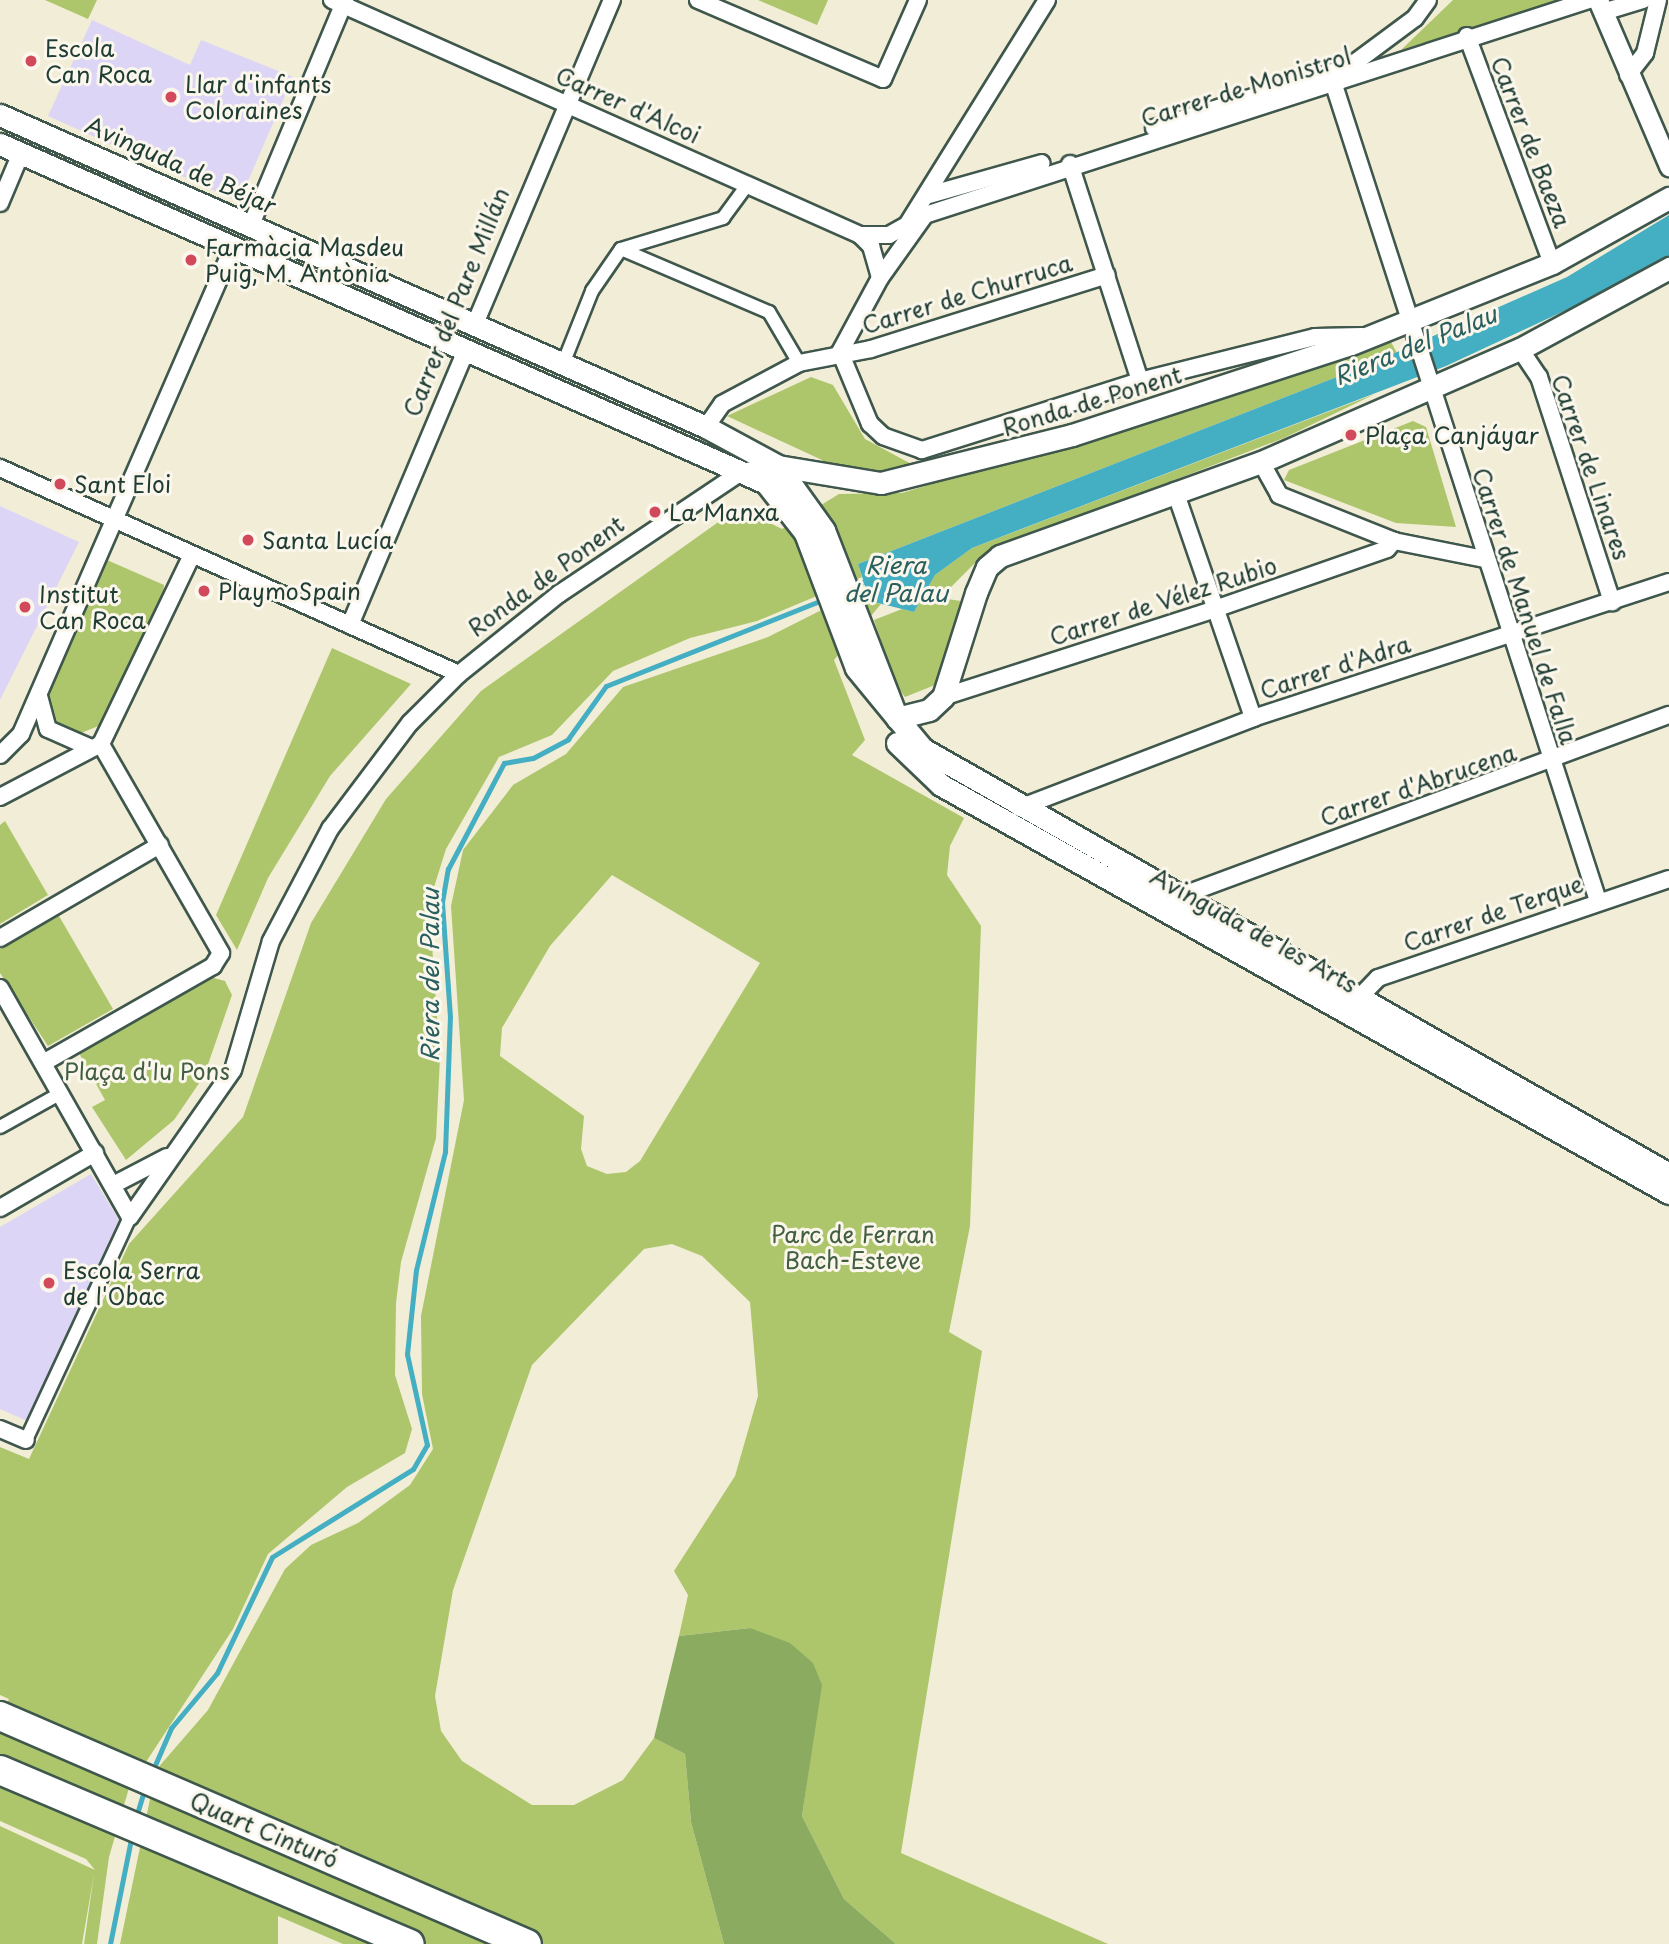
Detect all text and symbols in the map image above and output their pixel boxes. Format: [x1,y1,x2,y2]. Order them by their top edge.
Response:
place label: Escola Can Roca [45,34,152,88]
street label: Carrer de Monistrol [1137,42,1355,132]
street label: Carrer de Baeza [1486,52,1576,232]
marker: Escola Can Roca [23,53,39,69]
street label: Carrer d'Alcoi [551,61,705,149]
place label: Llar d'infants Coloraines [185,70,332,124]
marker: Llar d'infants Coloraines [163,89,179,105]
street label: Avinguda de Béjar [81,111,281,219]
street label: Carrer del Pare Millán [397,182,515,422]
place label: Farmàcia Masdeu Puig, M. Antònia [205,233,404,287]
street label: Carrer de Churruca [858,249,1076,339]
marker: Farmàcia Masdeu Puig, M. Antònia [183,252,199,268]
water label: Riera del Palau [1329,299,1501,391]
street label: Ronda de Ponent [999,361,1185,441]
street label: Carrer de Linares [1546,370,1636,564]
place label: Plaça Canjáyar [1365,421,1538,449]
marker: Plaça Canjáyar [1343,427,1359,443]
street label: Carrer de Manuel de Falla [1467,463,1583,749]
place label: Sant Eloi [74,470,172,498]
marker: Sant Eloi [52,476,68,492]
place label: La Manxa [669,498,780,526]
marker: La Manxa [647,504,663,520]
street label: Ronda de Ponent [463,510,629,642]
place label: Santa Lucía [262,526,393,554]
marker: Santa Lucía [240,532,256,548]
water label: Riera del Palau [843,551,949,607]
street label: Carrer de Vélez Rubio [1044,551,1282,651]
place label: PlaymoSpain [218,577,361,605]
place label: Institut Can Roca [39,580,146,634]
marker: PlaymoSpain [196,583,212,599]
marker: Institut Can Roca [17,599,33,615]
street label: Carrer d'Adra [1256,630,1414,704]
street label: Carrer d'Abrucena [1316,738,1520,832]
street label: Avinguda de les Arts [1147,862,1361,998]
street label: Carrer de Terque [1399,869,1587,957]
water label: Riera del Palau [416,888,444,1062]
park label: Plaça d'Iu Pons [64,1057,230,1085]
park label: Parc de Ferran Bach-Esteve [771,1220,935,1274]
place label: Escola Serra de l'Obac [63,1256,200,1310]
marker: Escola Serra de l'Obac [41,1275,57,1291]
street label: Quart Cinturó [186,1786,342,1874]

